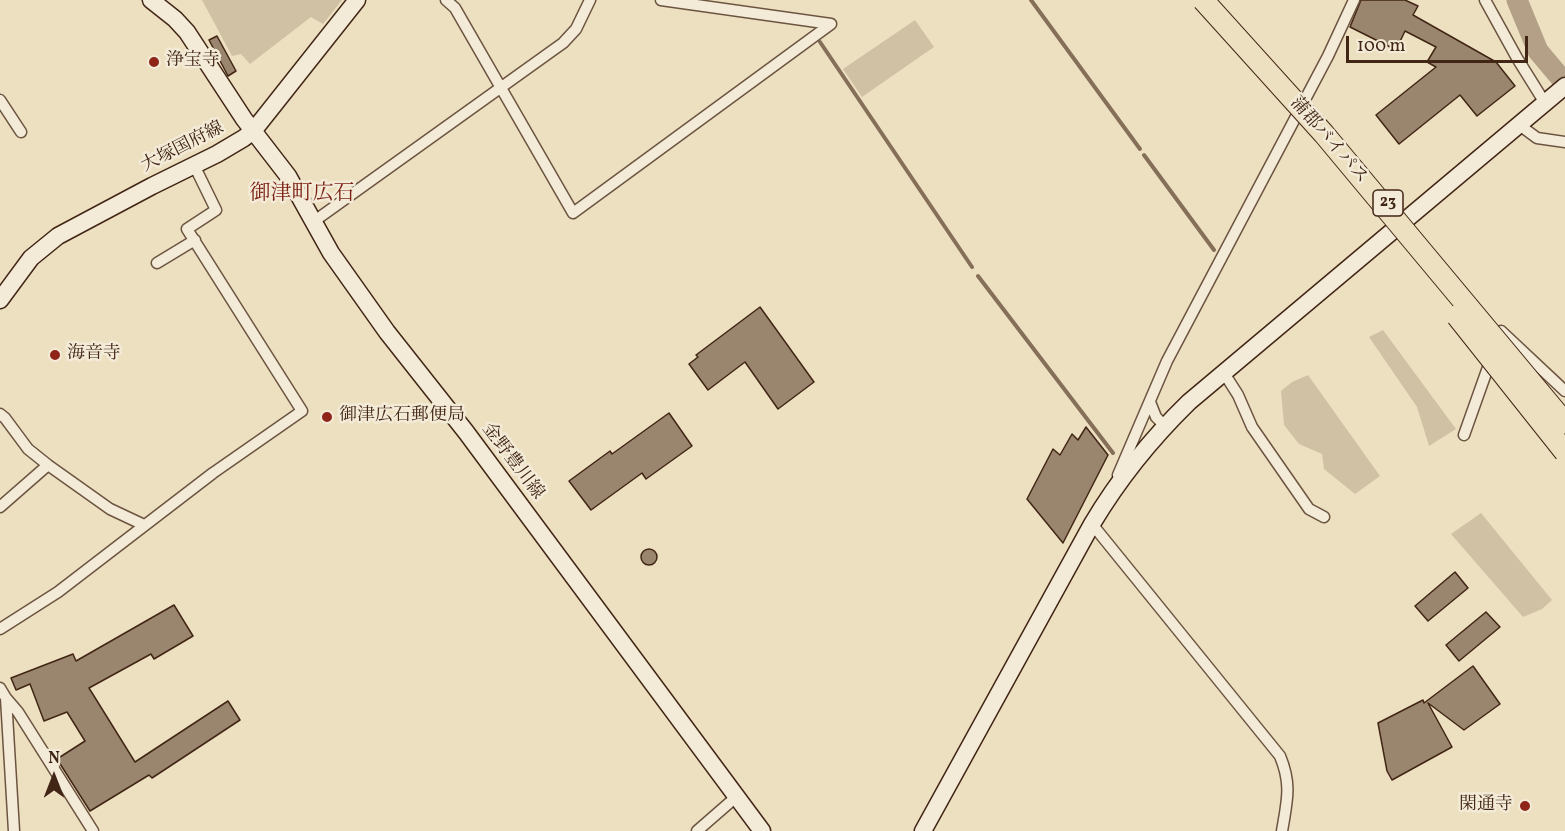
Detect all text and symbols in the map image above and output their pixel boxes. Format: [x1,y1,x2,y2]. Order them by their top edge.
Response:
scale bar [1349,24,1530,62]
text: 100 m [1357,34,1406,59]
place label: 浄宝寺 [166,51,220,73]
marker: 浄宝寺 [147,55,161,69]
street label: 蒲郡バイパス [1284,93,1372,189]
street label: 大塚国府線 [138,118,228,178]
district label: 御津町広石 [250,182,354,208]
road number: 23 [1373,190,1403,216]
place label: 海音寺 [67,344,121,366]
marker: 海音寺 [48,348,62,362]
place label: 御津広石郵便局 [339,406,465,428]
marker: 御津広石郵便局 [320,410,334,424]
street label: 金野豊川線 [476,420,548,504]
north arrow [24,747,84,807]
text: N [48,748,60,770]
place label: 閑通寺 [1459,795,1513,817]
marker: 閑通寺 [1518,799,1532,813]

